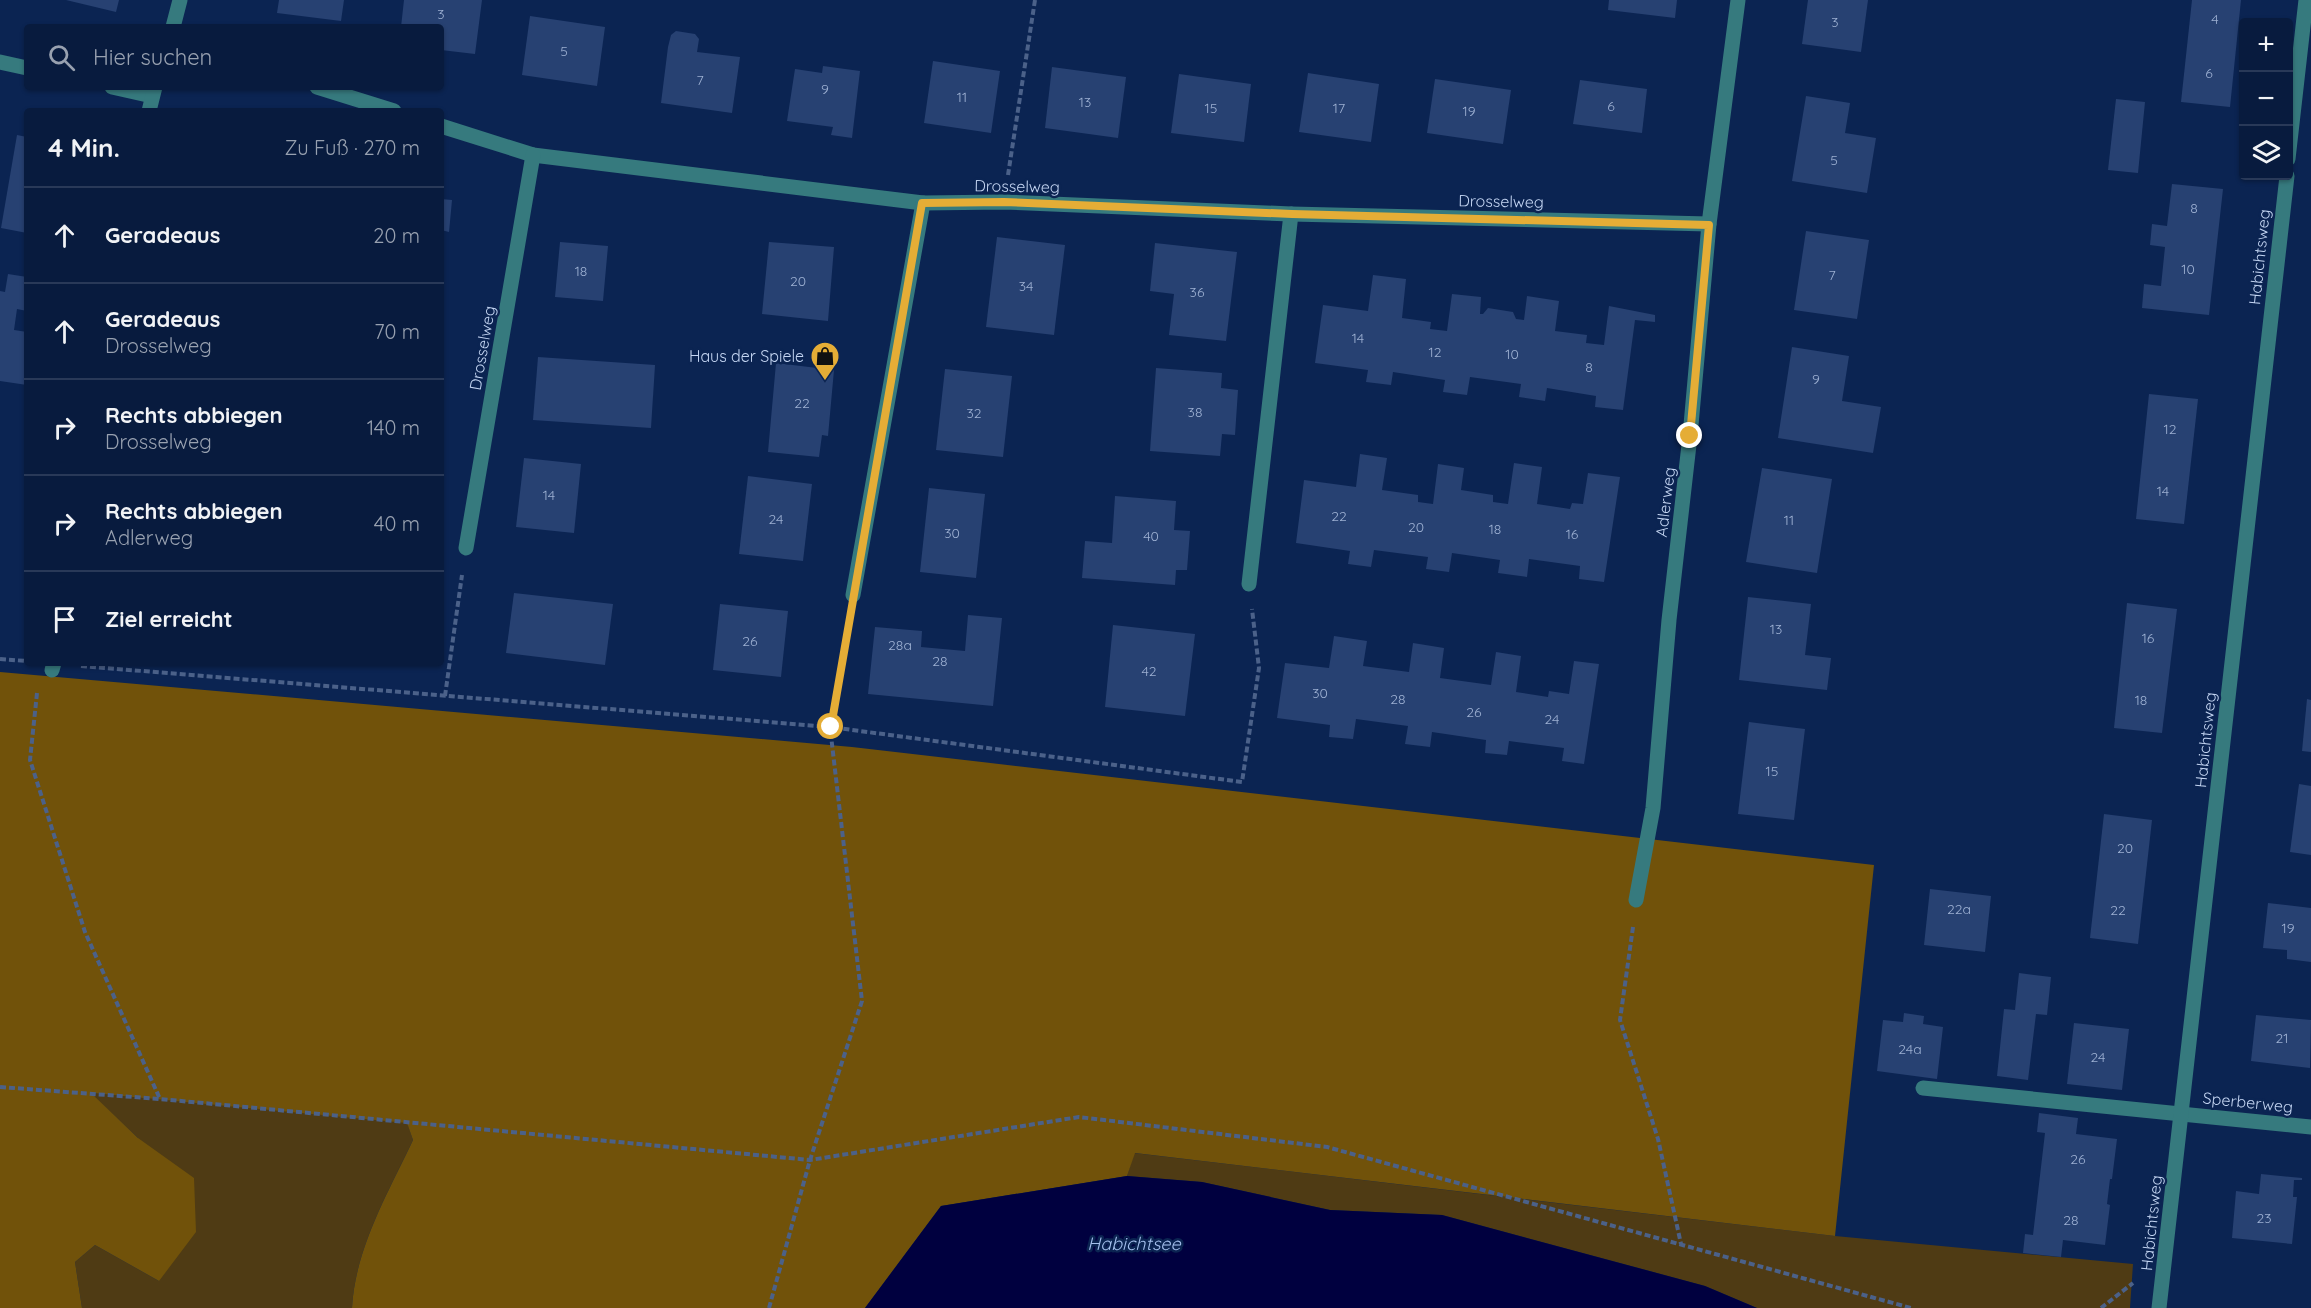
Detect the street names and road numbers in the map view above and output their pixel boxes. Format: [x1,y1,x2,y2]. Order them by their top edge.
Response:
street label: Drosselweg [974,175,1060,197]
street label: Drosselweg [1458,190,1544,212]
street label: Habichtsweg [2244,208,2274,306]
street label: Drosselweg [465,304,499,392]
street label: Adlerweg [1651,466,1679,538]
street label: Habichtsweg [2190,691,2220,789]
street label: Sperberweg [2202,1087,2294,1117]
street label: Habichtsweg [2136,1174,2166,1272]

